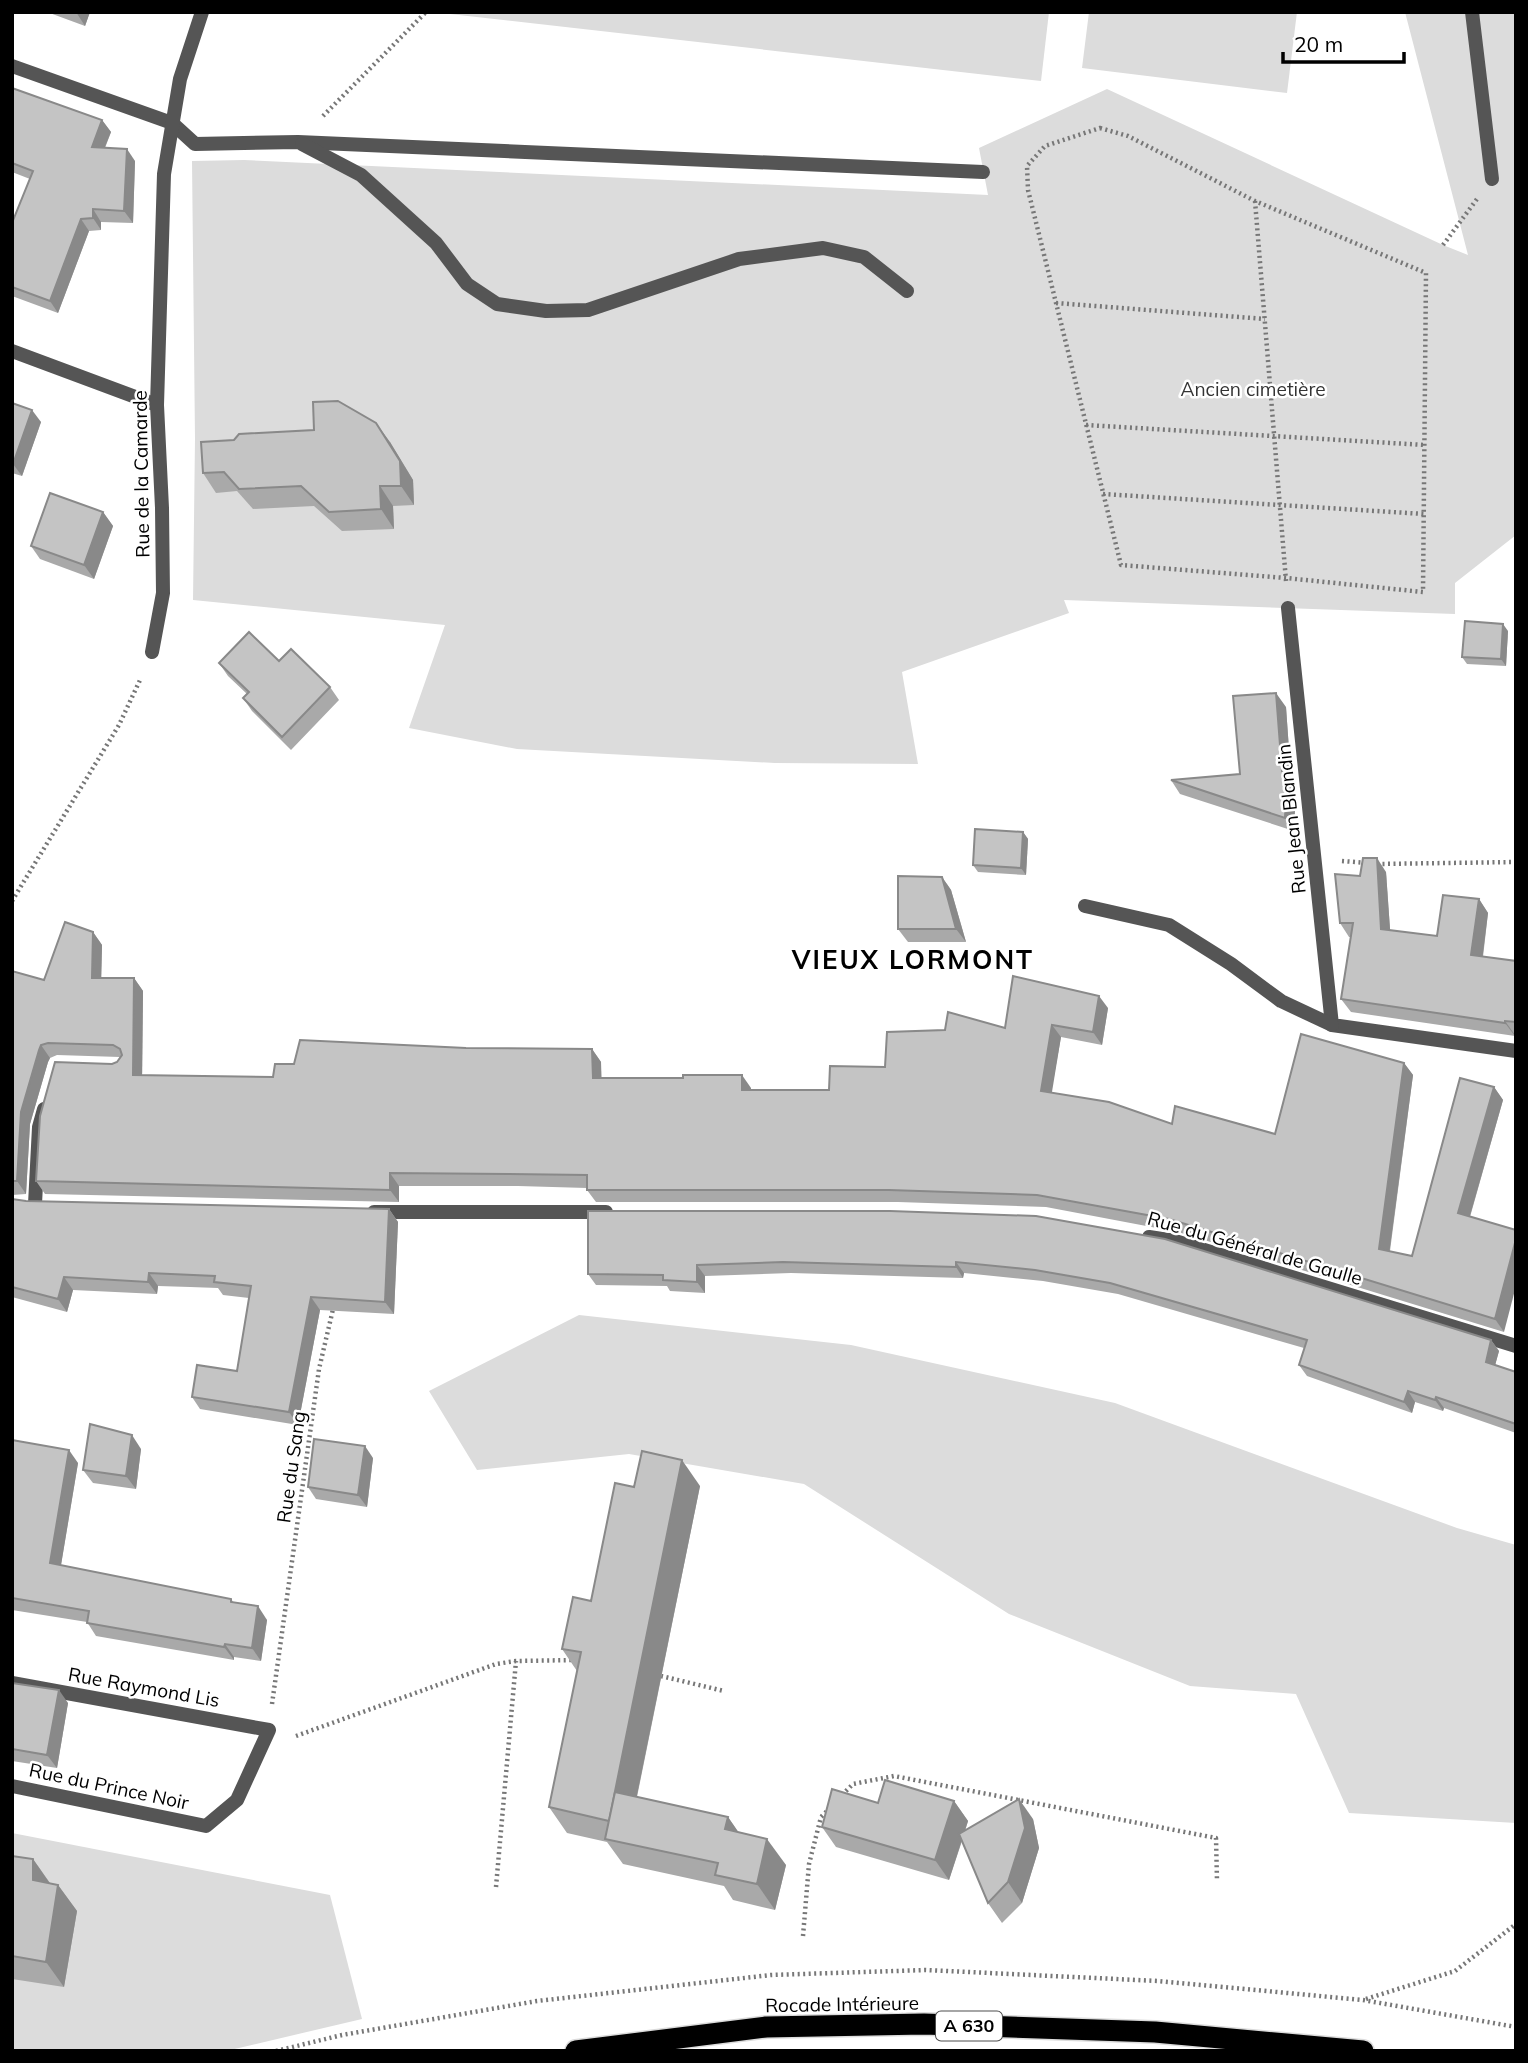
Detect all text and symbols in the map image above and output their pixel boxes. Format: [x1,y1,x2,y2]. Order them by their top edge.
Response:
scale bar [1283,21,1404,65]
text: 20 m [1294,31,1343,57]
park label: Ancien cimetière [1180,377,1326,401]
street label: Rue de la Camarde [128,390,154,558]
street label: Rue Jean Blandin [1271,743,1311,895]
district label: VIEUX LORMONT [791,943,1034,976]
street label: Rue du Général de Gaulle [1145,1206,1365,1290]
street label: Rue du Sang [271,1410,311,1524]
street label: Rue Raymond Lis [66,1662,222,1712]
street label: Rue du Prince Noir [27,1757,191,1815]
street label: Rocade Intérieure [765,1991,919,2017]
road number: A 630 [936,2012,1002,2040]

